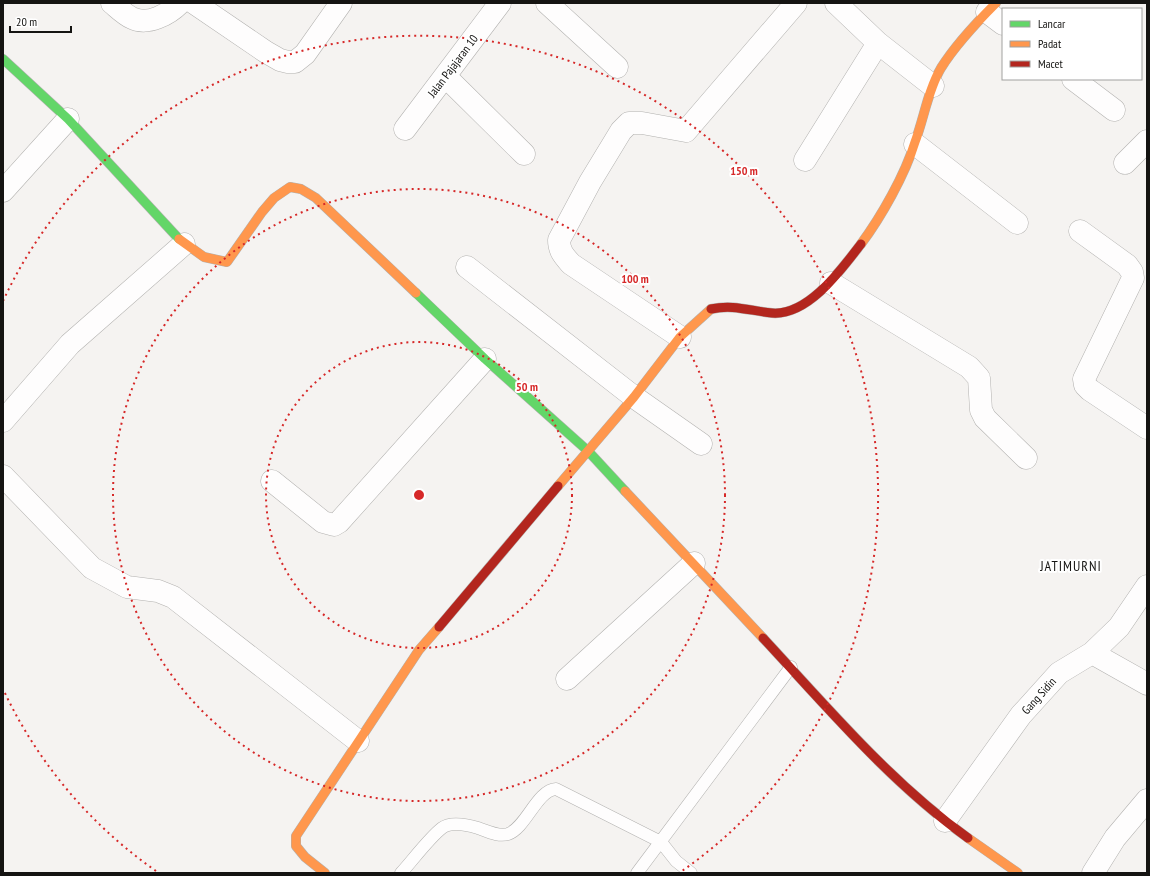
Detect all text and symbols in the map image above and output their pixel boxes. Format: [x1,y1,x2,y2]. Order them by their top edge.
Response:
scale bar [10,8,71,34]
legend [1002,8,1142,80]
text: 20 m [16,14,37,29]
text: Lancar [1038,16,1066,31]
street label: Jalan Pajajaran 10 [424,31,481,101]
text: Padat [1038,36,1062,51]
text: Macet [1038,56,1063,71]
text: 150 m [730,163,758,178]
text: 100 m [621,271,649,286]
text: 50 m [516,379,538,394]
centre of rings [412,488,426,502]
district label: JATIMURNI [1039,557,1102,575]
street label: Gang Sidin [1018,674,1059,717]

